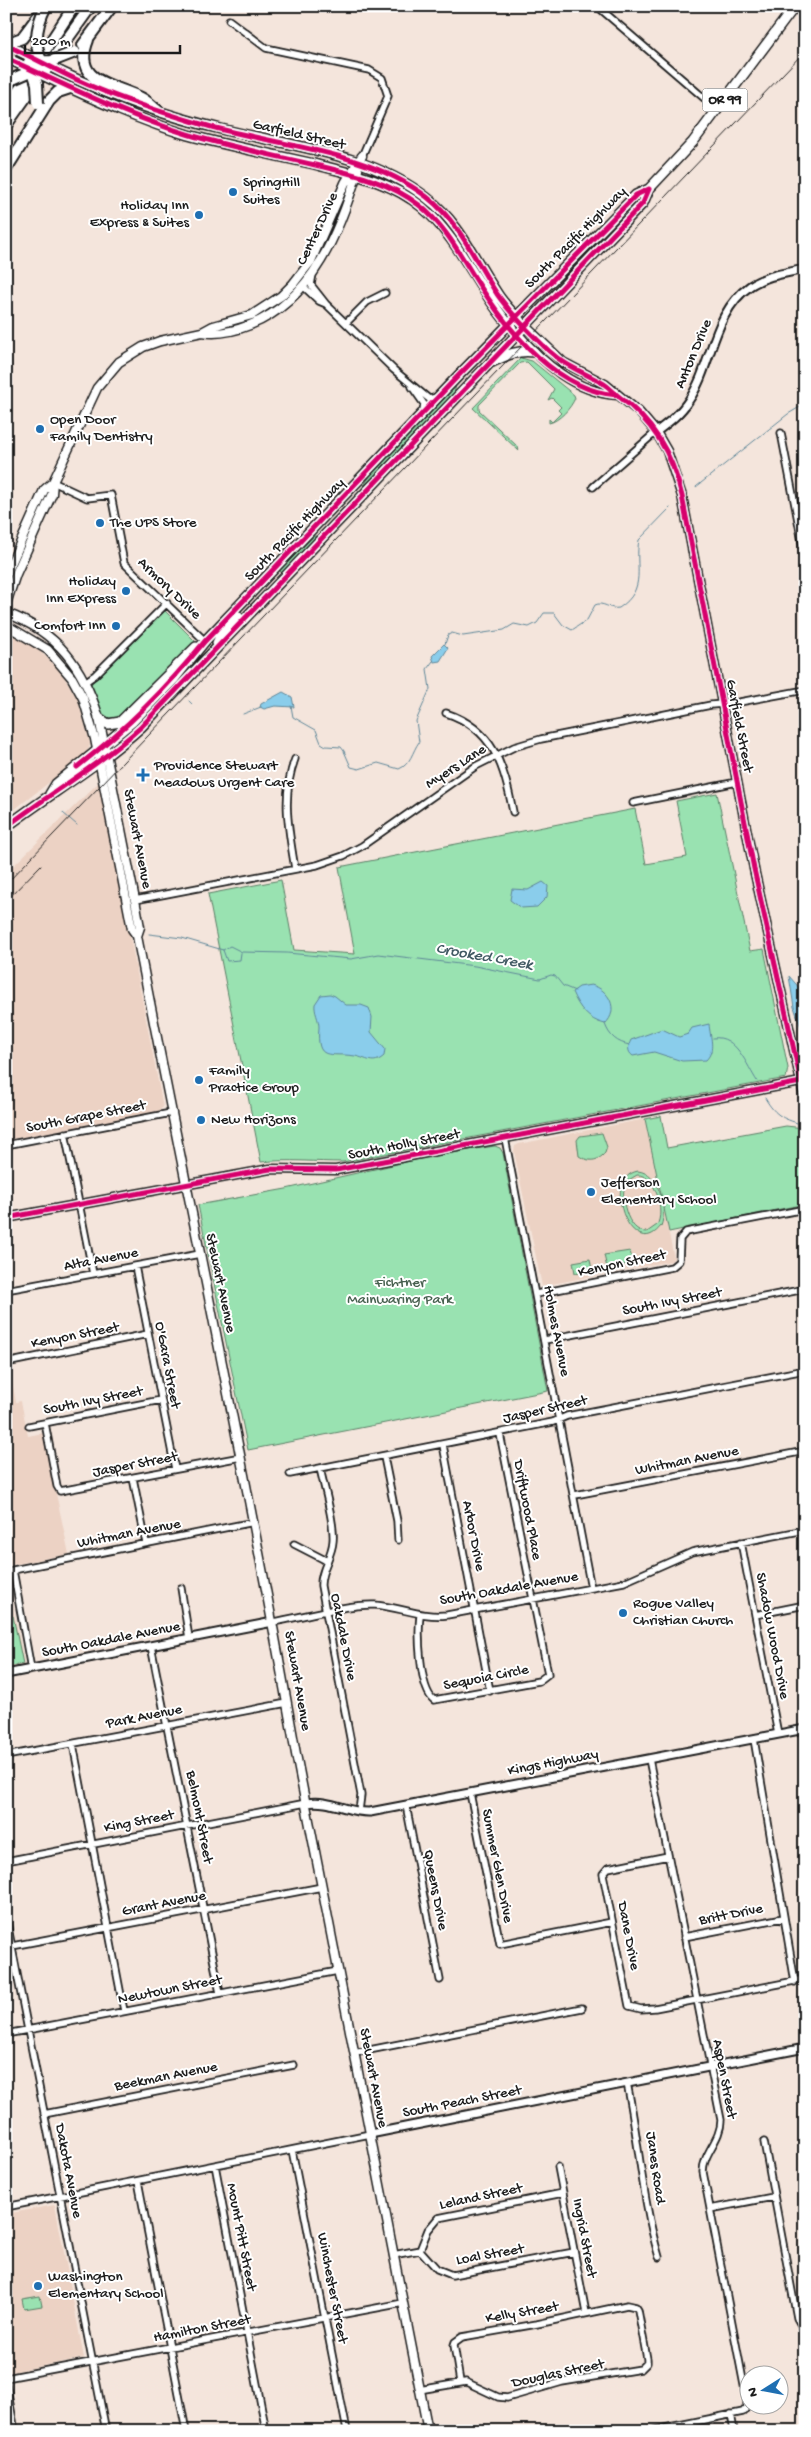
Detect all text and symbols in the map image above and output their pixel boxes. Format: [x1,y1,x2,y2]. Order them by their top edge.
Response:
scale bar [25,22,180,54]
text: 200 m [32,33,71,51]
road number: OR 99 [702,88,748,112]
street label: Garfield Street [251,116,349,155]
place label: SpringHill Suites [243,174,300,209]
street label: South Pacific Highway [521,183,631,293]
marker: SpringHill Suites [227,186,239,198]
street label: Center Drive [293,189,343,268]
place label: Holiday Inn Express & Suites [90,197,189,232]
marker: Holiday Inn Express & Suites [193,209,205,221]
street label: Anton Drive [671,317,717,391]
place label: Open Door Family Dentistry [49,411,153,446]
marker: Open Door Family Dentistry [34,423,46,435]
street label: South Pacific Highway [241,474,349,585]
place label: The UPS Store [109,514,197,532]
marker: The UPS Store [94,517,106,529]
street label: Armory Drive [133,554,205,624]
place label: Holiday Inn Express [46,573,117,608]
marker: Holiday Inn Express [120,585,132,597]
place label: Comfort Inn [34,617,106,635]
marker: Comfort Inn [110,620,122,632]
street label: Garfield Street [721,678,757,776]
street label: Myers Lane [422,741,490,793]
place label: Providence Stewart Meadows Urgent Care [153,757,295,792]
marker: Providence Stewart Meadows Urgent Care [136,768,150,782]
street label: Stewart Avenue [119,788,156,890]
water label: Crooked Creek [434,940,535,976]
place label: Family Practice Group [208,1062,299,1097]
marker: Family Practice Group [193,1074,205,1086]
street label: South Grape Street [25,1096,149,1137]
place label: New Horizons [211,1111,296,1129]
marker: New Horizons [195,1114,207,1126]
street label: South Holly Street [347,1125,463,1165]
place label: Jefferson Elementary School [601,1174,717,1209]
marker: Jefferson Elementary School [585,1186,597,1198]
street label: Stewart Avenue [201,1232,239,1334]
street label: Alta Avenue [62,1244,140,1276]
street label: Kenyon Street [577,1246,669,1282]
park label: Fichtner Mainwaring Park [347,1274,454,1309]
street label: South Ivy Street [621,1283,725,1320]
street label: Holmes Avenue [538,1284,574,1378]
street label: Kenyon Street [30,1318,122,1353]
street label: O'Gara Street [150,1320,185,1412]
street label: South Ivy Street [42,1382,146,1419]
street label: Jasper Street [501,1391,591,1428]
street label: Whitman Avenue [634,1442,740,1480]
street label: Jasper Street [91,1448,181,1482]
street label: Driftwood Place [508,1458,546,1562]
street label: Arbor Drive [457,1499,489,1573]
street label: Whitman Avenue [76,1515,182,1553]
street label: South Oakdale Avenue [438,1568,580,1610]
street label: Shadow Wood Drive [751,1571,793,1701]
street label: Oakdale Drive [326,1592,360,1682]
place label: Rogue Valley Christian Church [633,1595,733,1630]
marker: Rogue Valley Christian Church [617,1607,629,1619]
street label: South Oakdale Avenue [40,1618,182,1662]
street label: Stewart Avenue [279,1630,315,1732]
street label: Sequoia Circle [442,1661,530,1695]
street label: Park Avenue [103,1701,184,1733]
street label: Kings Highway [506,1745,600,1781]
street label: Belmont Street [181,1768,217,1867]
street label: King Street [103,1806,177,1838]
street label: Summer Glen Drive [477,1807,517,1925]
street label: Queens Drive [418,1848,452,1932]
street label: Grant Avenue [121,1887,208,1921]
street label: Dane Drive [612,1899,643,1972]
street label: Britt Drive [697,1900,765,1930]
street label: Newtown Street [117,1971,225,2009]
street label: Stewart Avenue [355,2027,392,2129]
street label: Aspen Street [708,2038,741,2122]
street label: Beekman Avenue [112,2058,219,2096]
street label: South Peach Street [401,2081,525,2122]
street label: Dakota Avenue [50,2121,86,2220]
street label: Janes Road [641,2131,669,2207]
street label: Leland Street [438,2179,526,2215]
street label: Mount Pitt Street [222,2182,261,2294]
street label: Ingrid Street [568,2197,601,2281]
street label: Winchester Street [312,2231,352,2347]
street label: Loal Street [455,2240,527,2270]
place label: Washington Elementary School [48,2268,164,2303]
marker: Washington Elementary School [32,2280,44,2292]
street label: Kelly Street [484,2297,562,2328]
street label: Hamilton Street [152,2310,254,2347]
street label: Douglas Street [509,2355,608,2393]
north arrow [738,2364,788,2414]
text: N [744,2386,763,2398]

